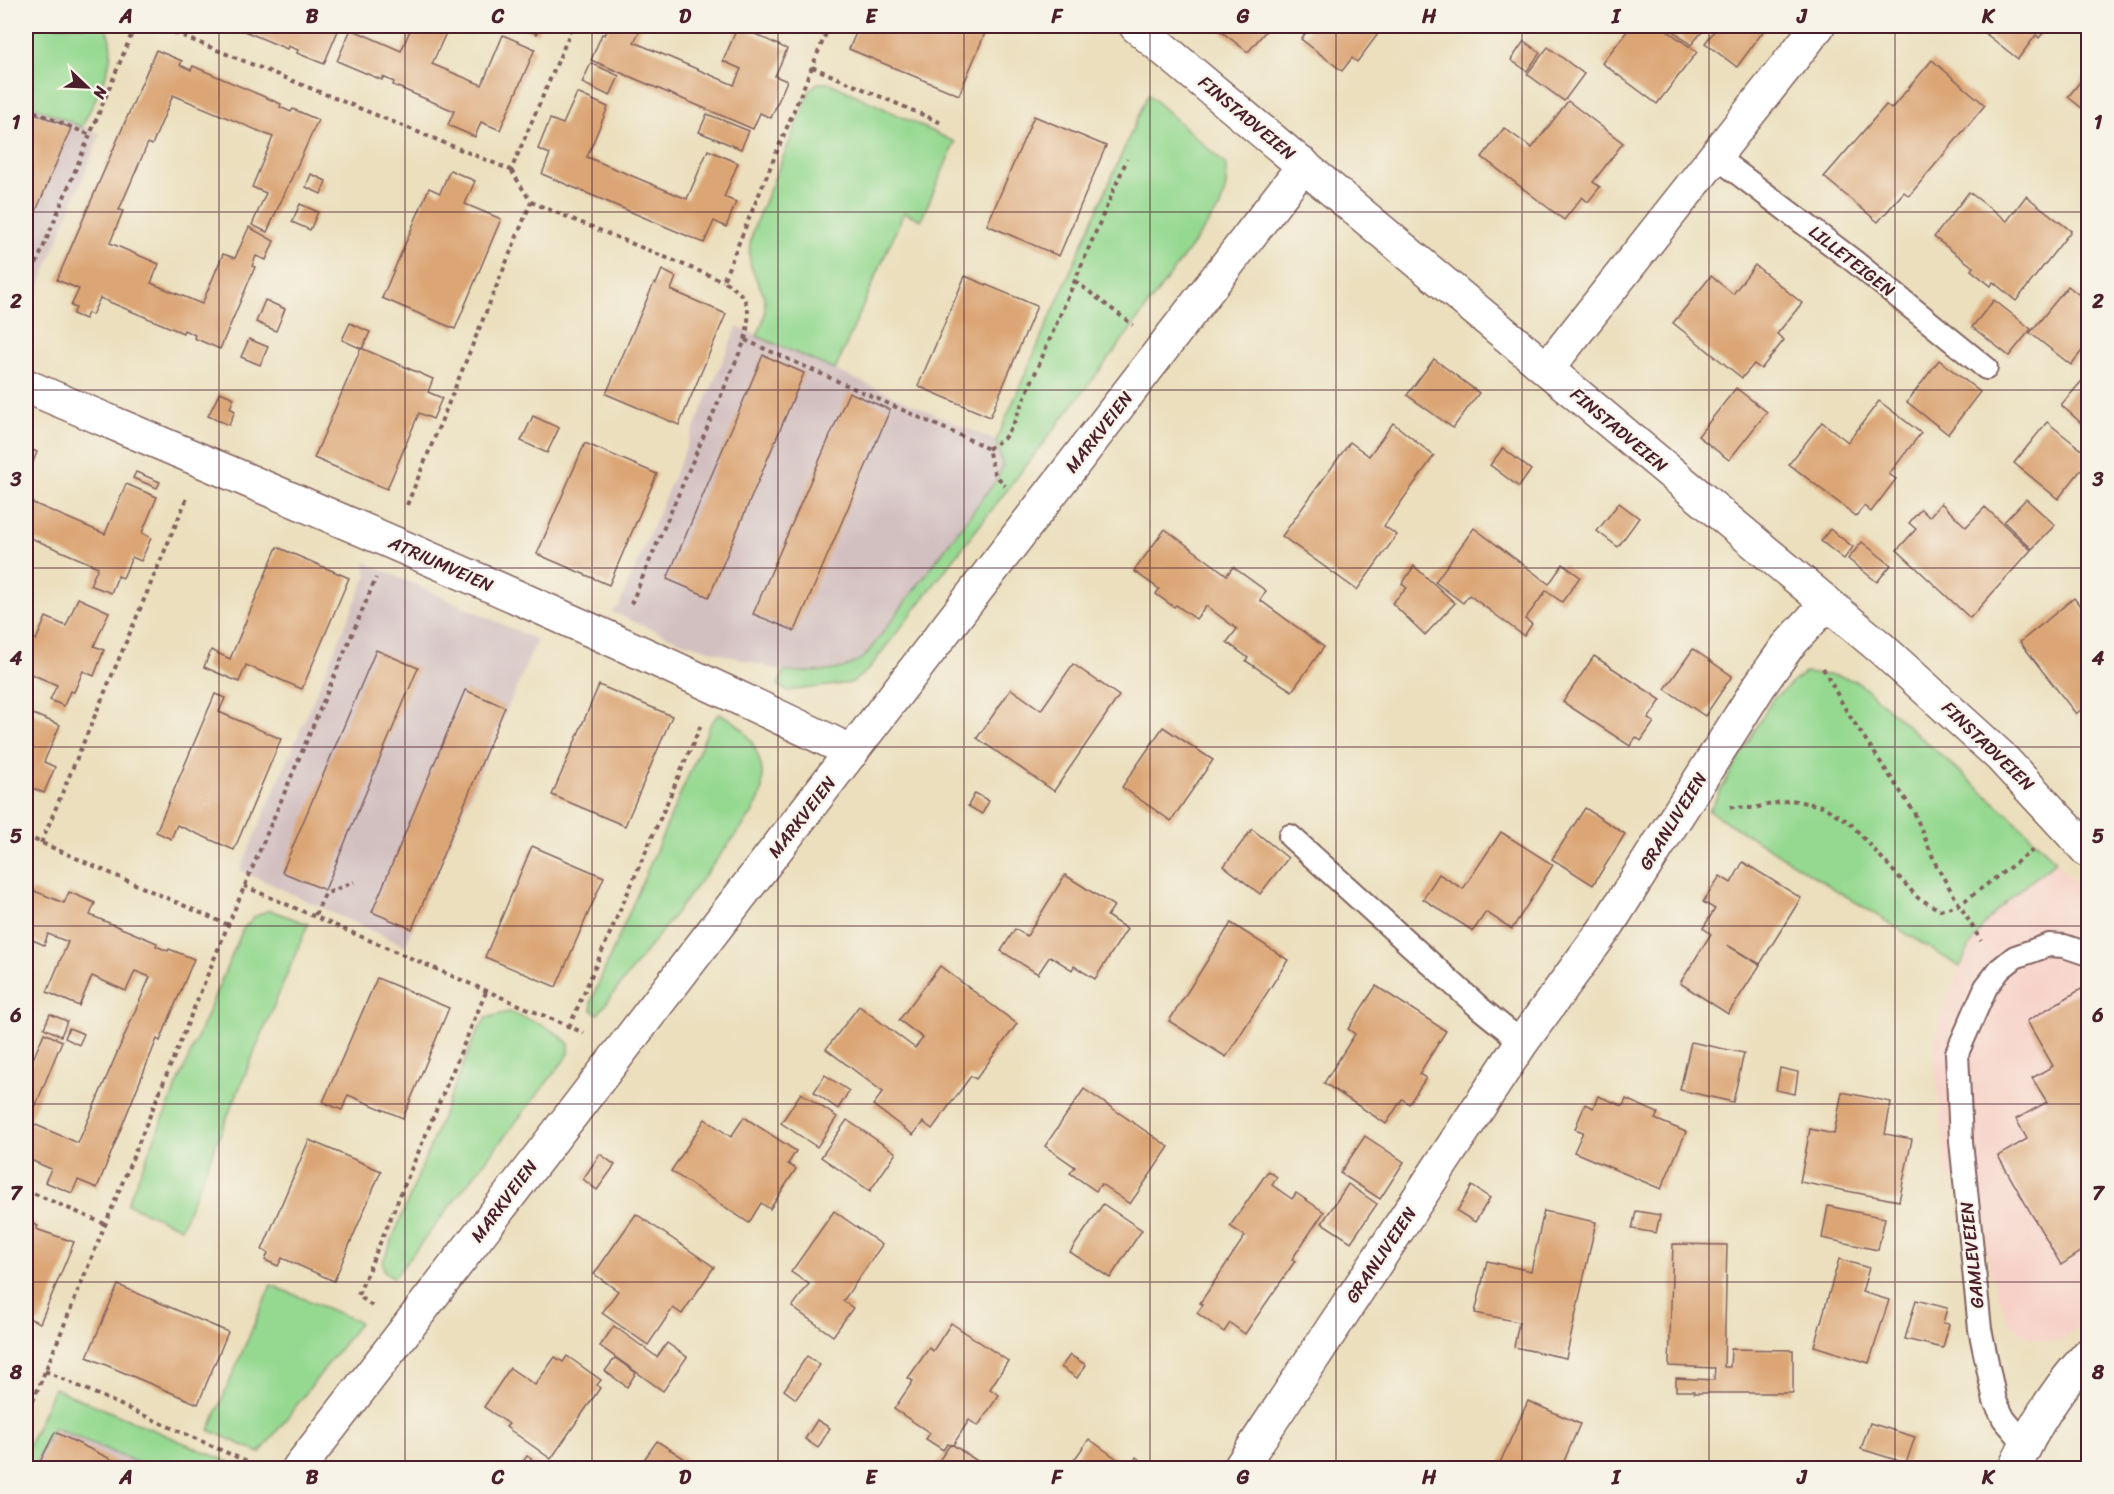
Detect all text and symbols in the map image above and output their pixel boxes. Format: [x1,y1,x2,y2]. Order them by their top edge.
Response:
text: A [118,0,133,34]
text: B [306,0,319,34]
text: C [491,0,505,34]
text: D [679,0,692,34]
text: E [865,0,878,34]
text: F [1051,0,1064,34]
text: G [1236,0,1250,34]
text: H [1421,0,1437,34]
text: I [1611,0,1622,34]
text: J [1796,0,1808,34]
text: K [1981,0,1996,34]
north arrow [57,57,117,117]
street label: FINSTADVEIEN [1191,67,1304,169]
text: N [84,81,116,104]
text: 1 [12,105,21,140]
text: 1 [2094,105,2103,140]
street label: LILLETEIGEN [1802,217,1903,306]
text: 2 [9,284,22,319]
text: 2 [2091,284,2104,319]
street label: FINSTADVEIEN [1563,379,1676,481]
street label: MARKVEIEN [1056,384,1142,480]
text: 3 [10,462,22,497]
text: 3 [2092,462,2104,497]
street label: ATRIUMVEIEN [382,526,499,602]
text: 4 [9,641,23,676]
text: 4 [2091,641,2105,676]
street label: FINSTADVEIEN [1934,693,2043,799]
street label: GRANLIVEIEN [1630,765,1716,877]
street label: MARKVEIEN [759,769,845,865]
text: 5 [10,819,22,854]
text: 5 [2092,819,2104,854]
text: 6 [9,998,22,1033]
text: 6 [2091,998,2104,1033]
street label: MARKVEIEN [462,1152,546,1249]
text: 7 [10,1176,23,1211]
text: 7 [2092,1176,2105,1211]
street label: GRANLIVEIEN [1337,1200,1425,1310]
street label: GAMLEVEIEN [1950,1200,1994,1310]
text: 8 [9,1355,23,1390]
text: 8 [2091,1355,2105,1390]
text: A [118,1460,133,1494]
text: B [306,1460,319,1494]
text: C [491,1460,505,1494]
text: D [679,1460,692,1494]
text: E [865,1460,878,1494]
text: F [1051,1460,1064,1494]
text: G [1236,1460,1250,1494]
text: H [1421,1460,1437,1494]
text: I [1611,1460,1622,1494]
text: J [1796,1460,1808,1494]
text: K [1981,1460,1996,1494]

